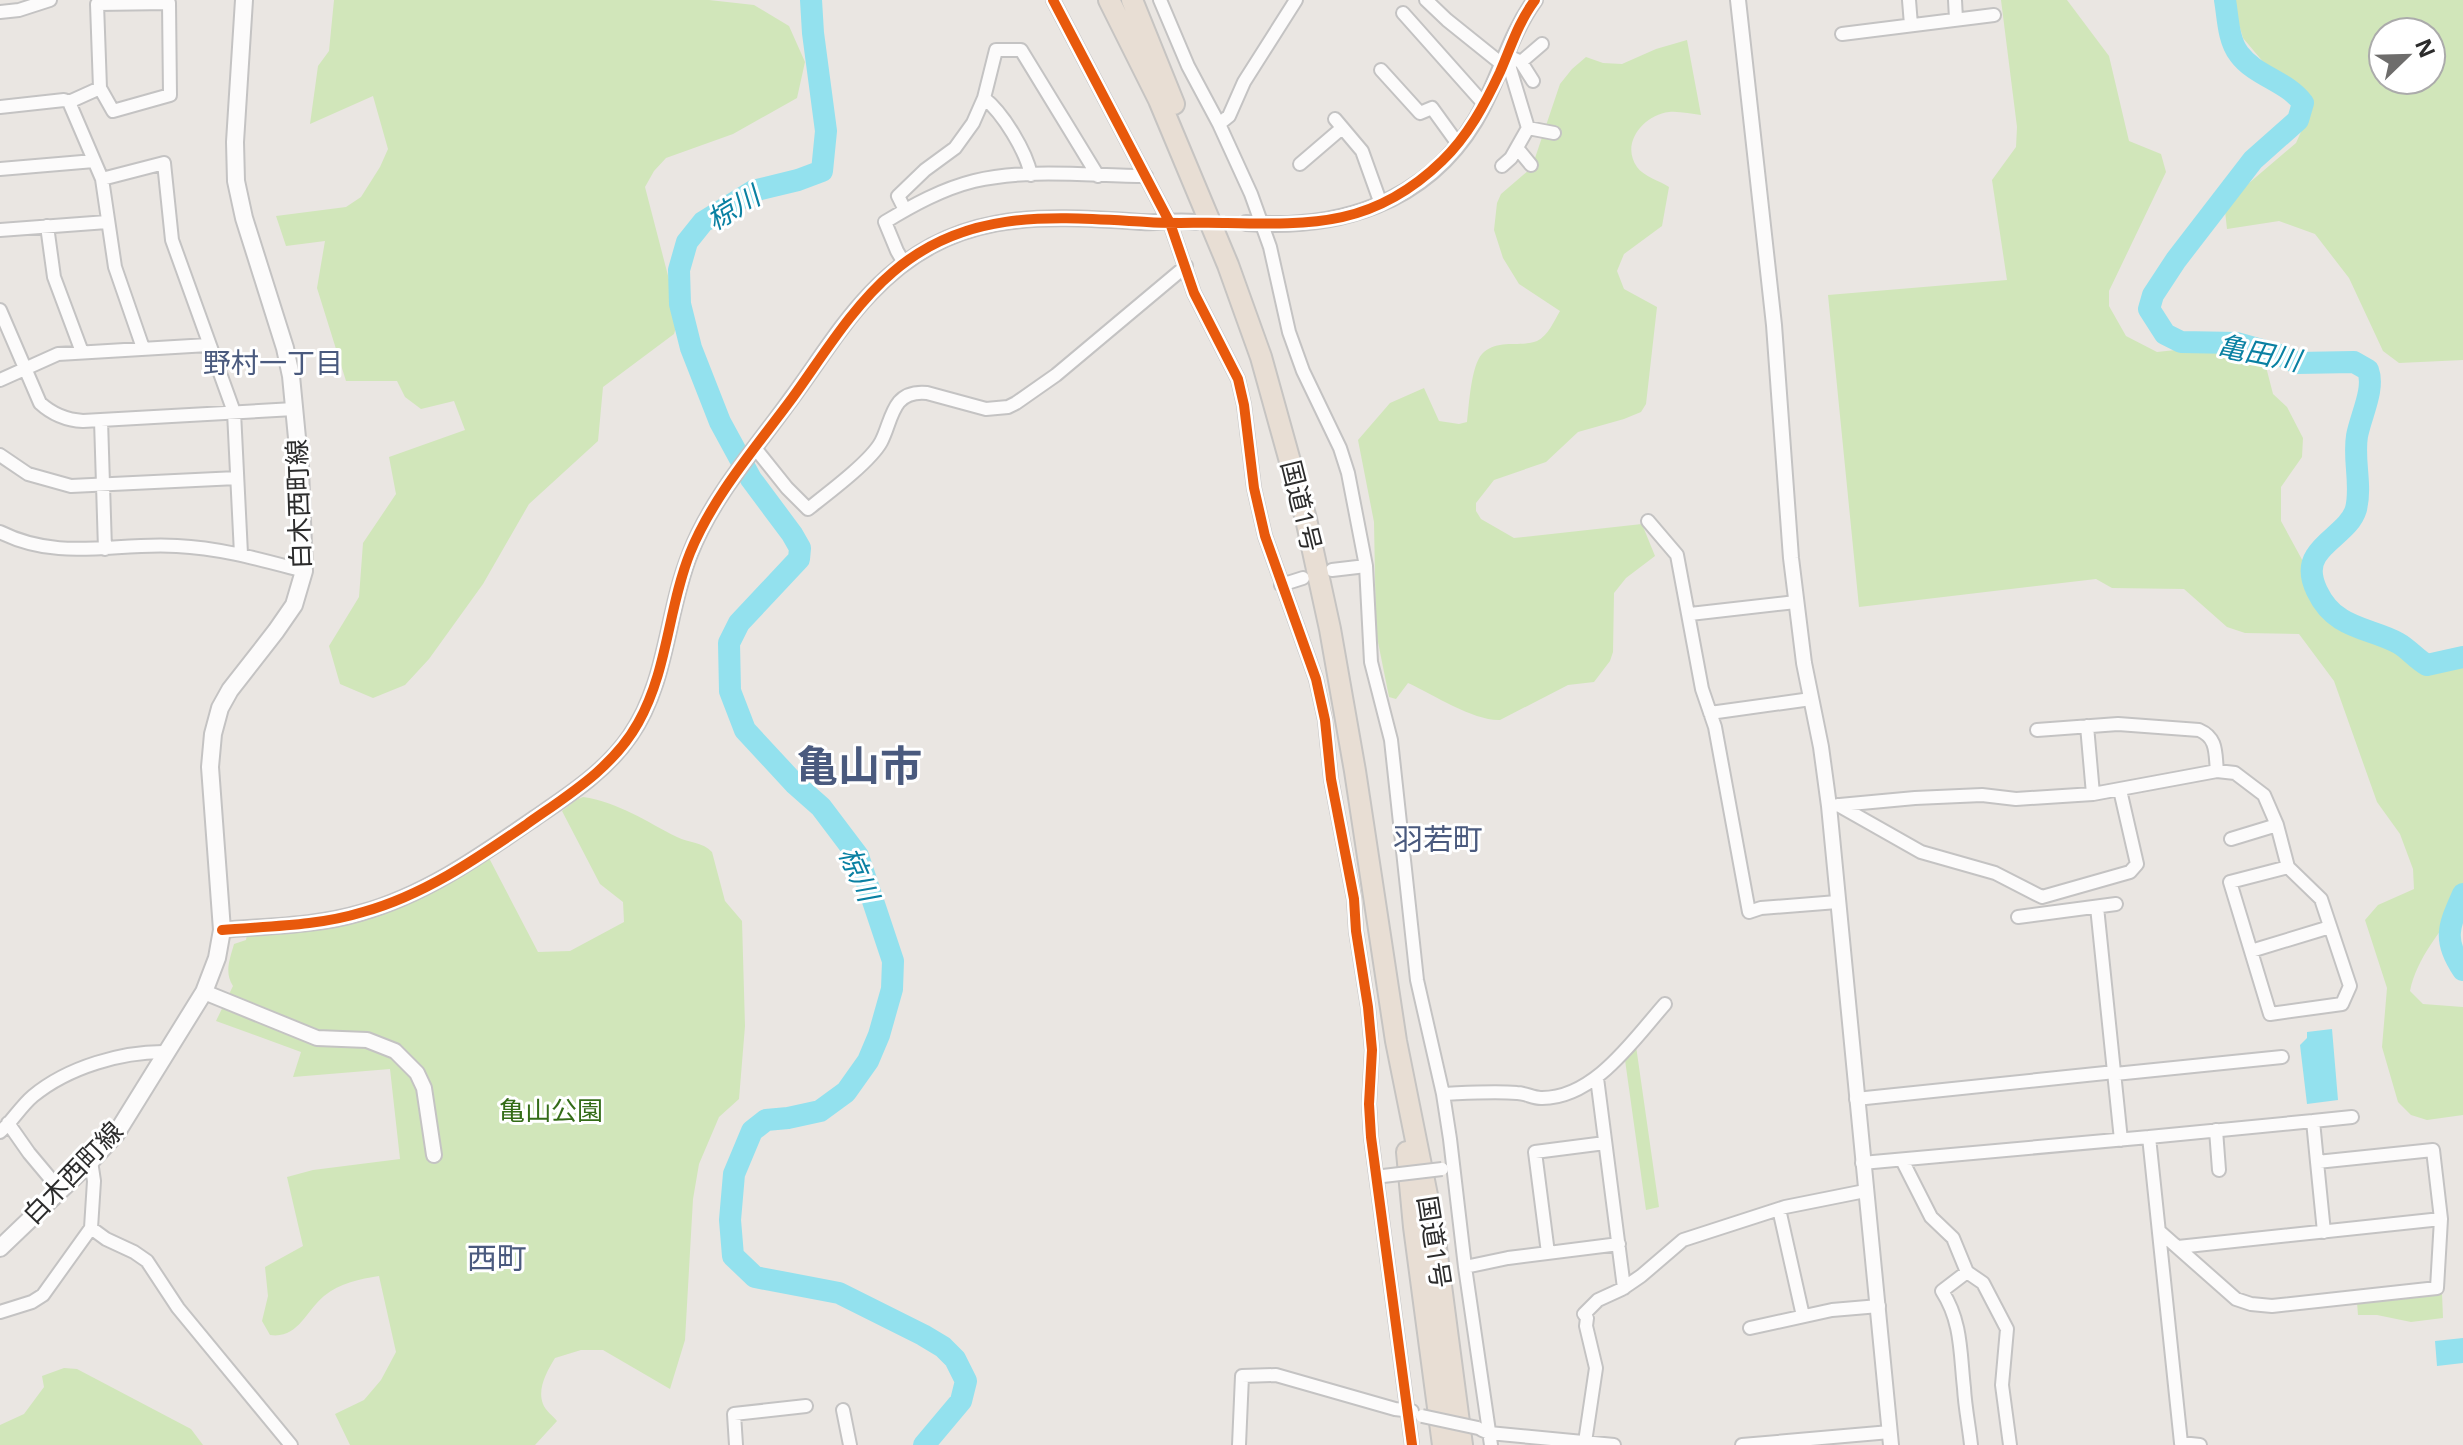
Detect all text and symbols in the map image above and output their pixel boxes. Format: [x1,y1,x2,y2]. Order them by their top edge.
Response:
north arrow [2367,16,2447,96]
text: N [2409,34,2444,62]
water label: 椋川 [699,175,769,238]
water label: 亀田川 [2214,325,2307,379]
district label: 野村一丁目 [203,343,343,381]
street label: 白木西町線 [278,438,318,570]
street label: 国道1号 [1273,456,1331,555]
district label: 亀山市 [796,736,922,793]
district label: 羽若町 [1393,818,1483,859]
water label: 椋川 [831,840,890,910]
park label: 亀山公園 [499,1092,603,1128]
street label: 白木西町線 [14,1113,130,1232]
street label: 国道1号 [1410,1193,1460,1291]
district label: 西町 [467,1237,527,1278]

